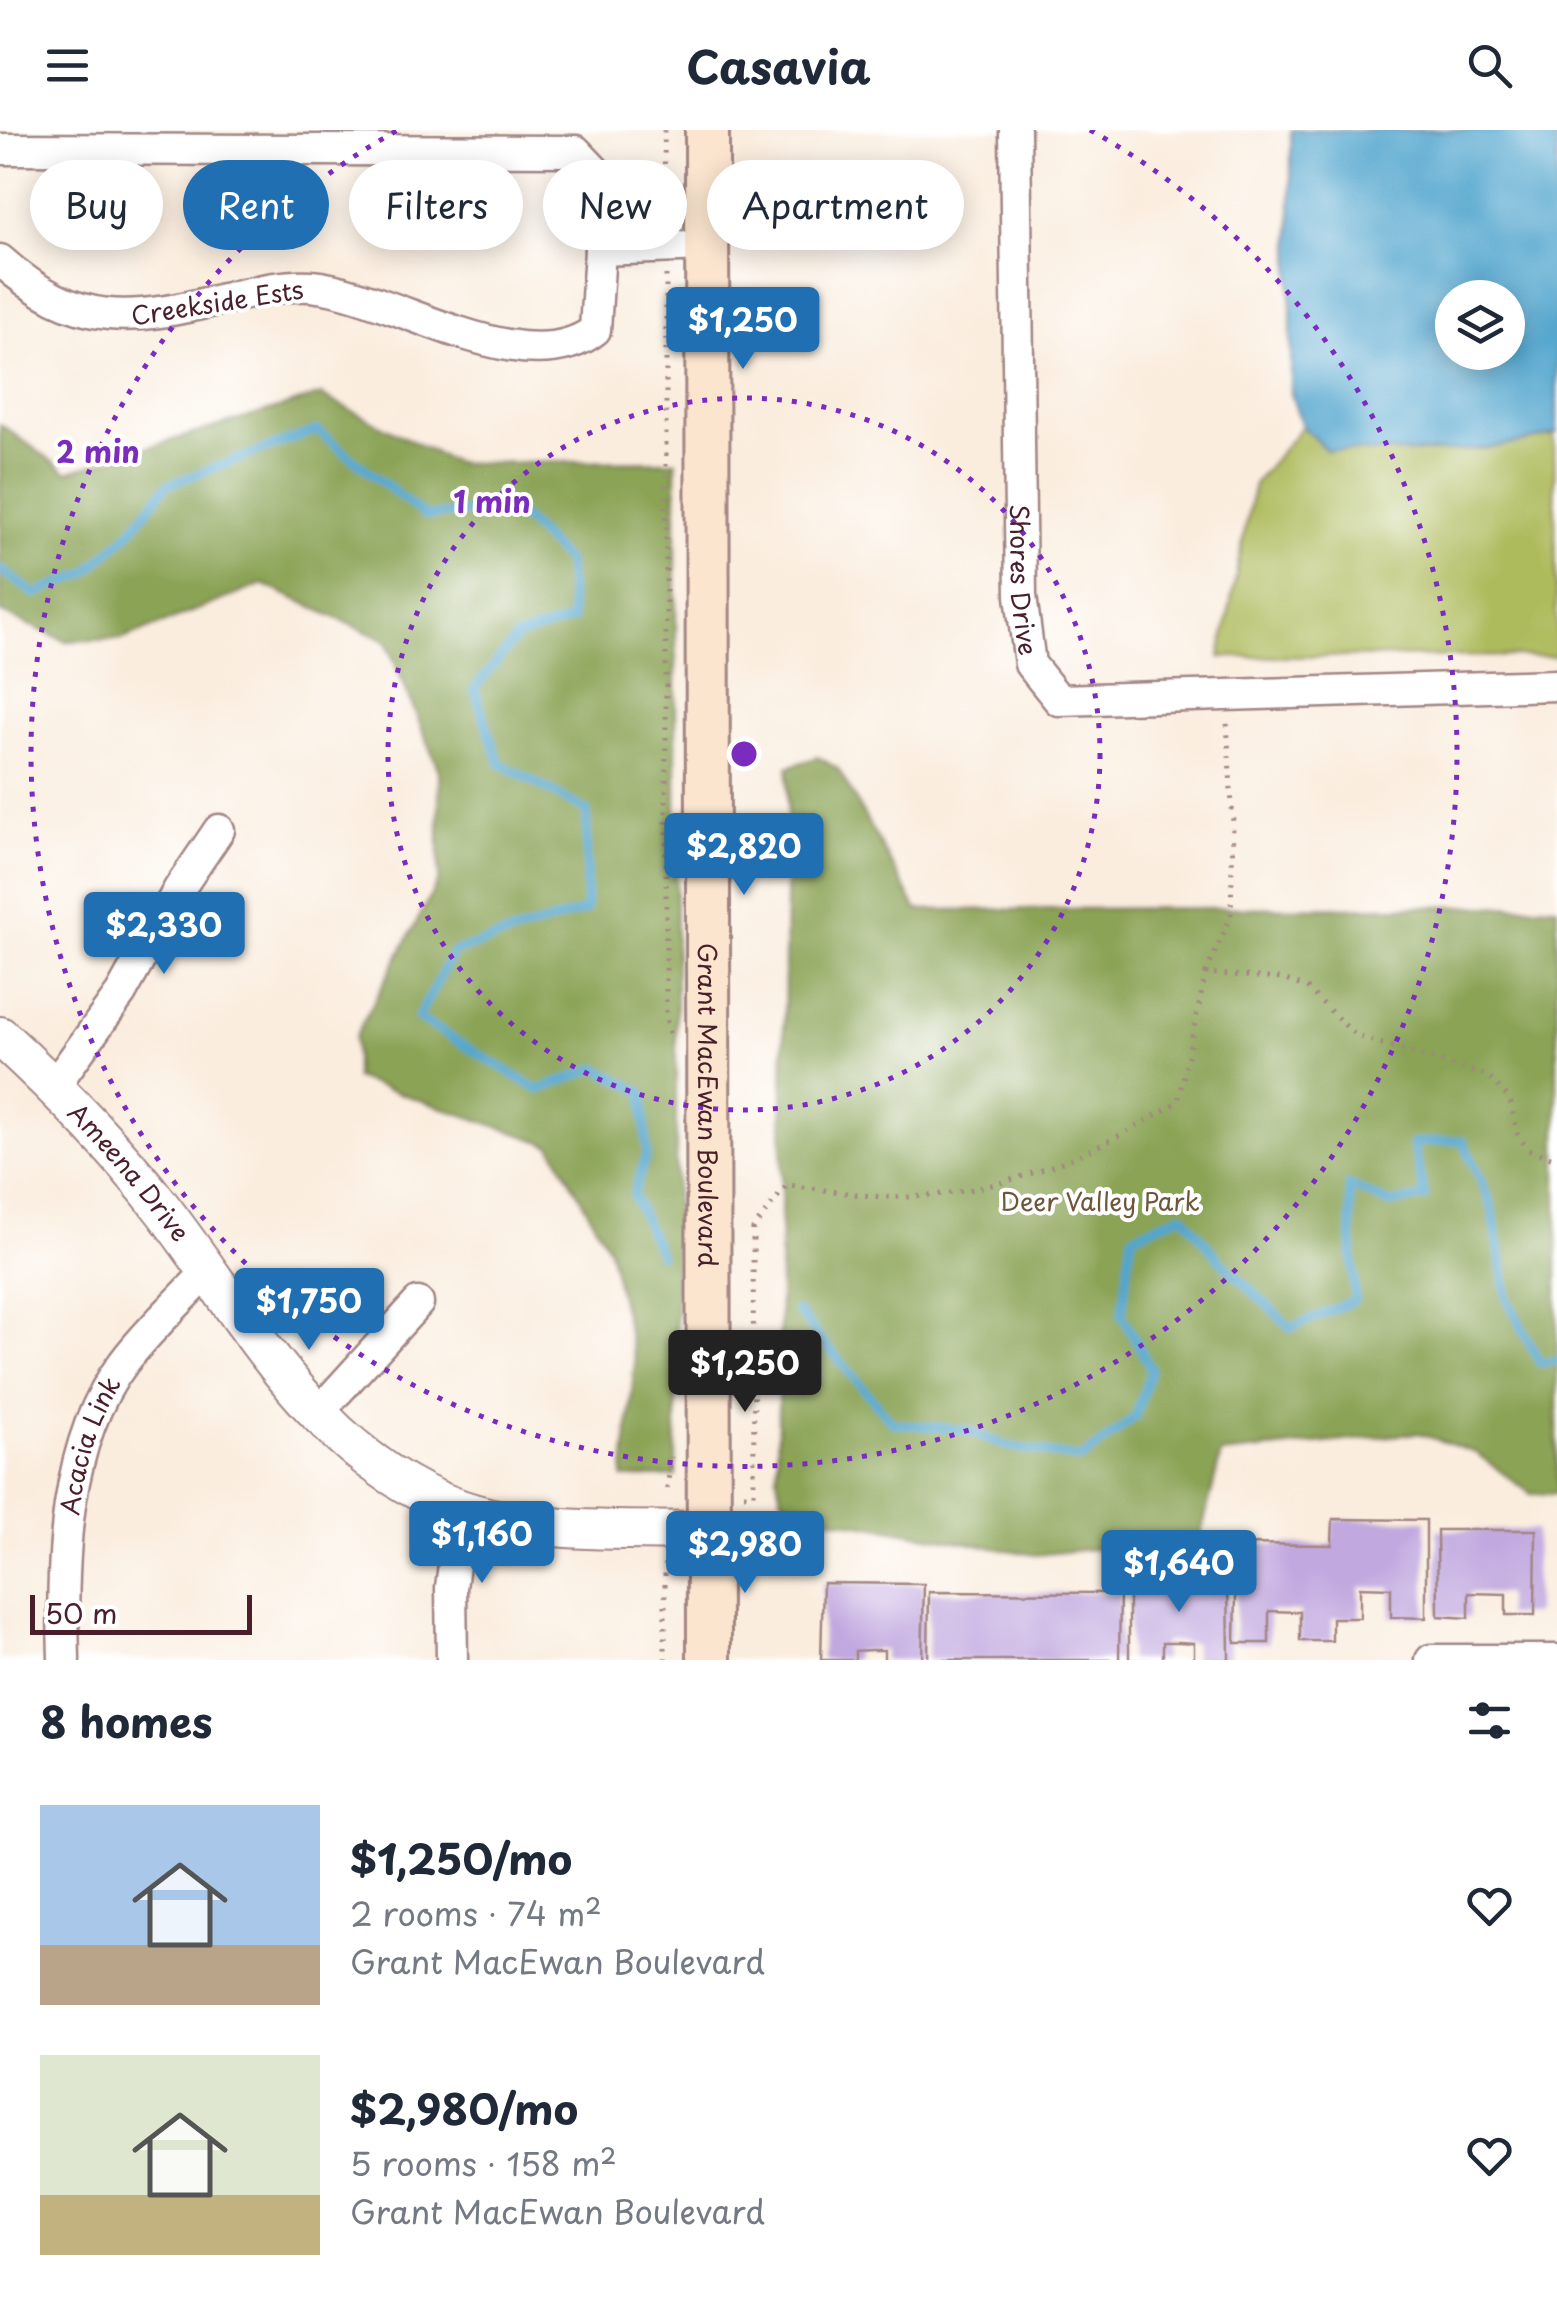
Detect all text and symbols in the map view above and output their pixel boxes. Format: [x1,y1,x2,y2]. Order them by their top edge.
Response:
text: Casavia [686,31,871,99]
icon: menu [40,38,95,93]
icon: search [1462,38,1517,93]
chip: Buy [30,160,163,250]
chip: Rent [183,160,329,250]
chip: Filters [349,160,523,250]
chip: New [543,160,687,250]
chip: Apartment [707,160,964,250]
street label: Creekside Ests [128,270,306,334]
map controls [1435,280,1525,370]
button: layers [1435,280,1525,370]
pin: $1,250 [662,287,824,372]
text: $1,250 [688,295,798,343]
text: 2 min [56,428,140,473]
text: 1 min [453,478,531,523]
street label: Shores Drive [1001,504,1048,658]
centre of rings [726,736,762,772]
pin: $2,820 [663,813,825,898]
text: $2,820 [686,821,802,869]
pin: $2,330 [83,892,245,977]
text: $2,330 [106,900,222,948]
street label: Grant MacEwan Boulevard [689,943,727,1267]
street label: Ameena Drive [60,1094,199,1249]
park label: Deer Valley Park [1000,1182,1200,1220]
pin: $1,750 [228,1268,390,1353]
text: $1,750 [256,1276,362,1324]
pin: $1,250 [664,1330,826,1415]
text: $1,250 [690,1338,800,1386]
street label: Acacia Link [50,1368,129,1517]
pin: $1,160 [401,1501,563,1586]
text: $1,160 [431,1509,533,1557]
pin: $2,980 [664,1511,826,1596]
text: $2,980 [688,1519,802,1567]
pin: $1,640 [1098,1530,1260,1615]
text: $1,640 [1123,1538,1235,1586]
scale bar [30,1590,252,1634]
text: 50 m [45,1591,118,1634]
text: 8 homes [40,1689,213,1752]
icon: filters [1462,1693,1517,1748]
text: $1,250/mo [350,1826,572,1889]
icon: home [120,1845,240,1965]
icon: heart [1462,1878,1517,1933]
text: 2 rooms · 74 m² [350,1889,602,1937]
text: Grant MacEwan Boulevard [350,1937,765,1985]
text: $2,980/mo [350,2076,578,2139]
icon: home [120,2095,240,2215]
icon: heart [1462,2128,1517,2183]
text: 5 rooms · 158 m² [350,2139,617,2187]
text: Grant MacEwan Boulevard [350,2187,765,2235]

